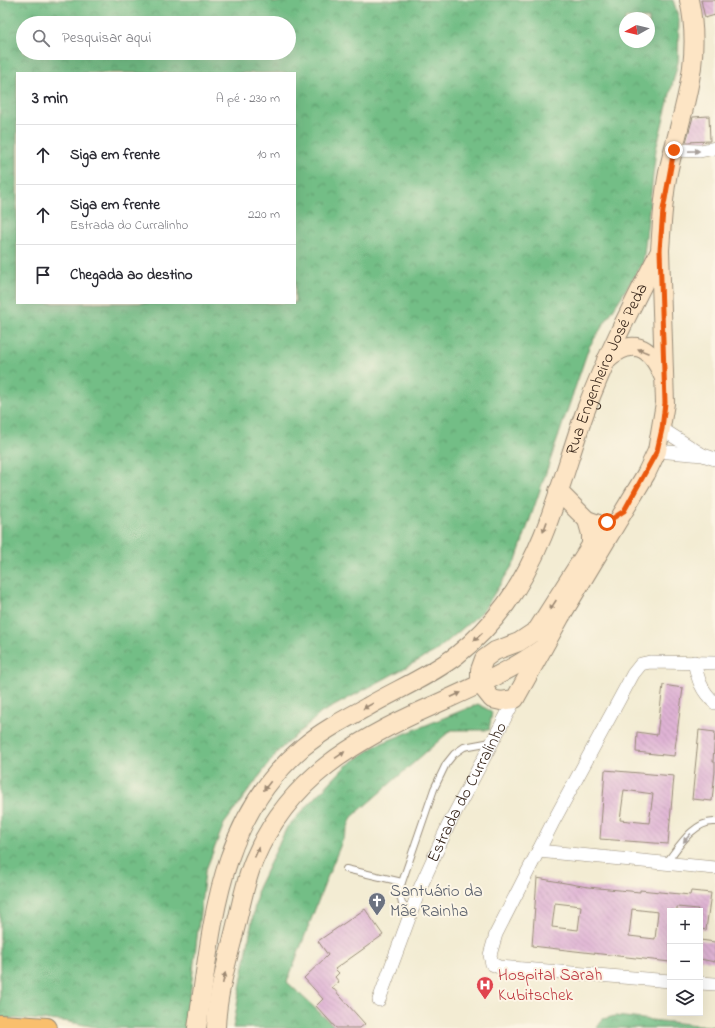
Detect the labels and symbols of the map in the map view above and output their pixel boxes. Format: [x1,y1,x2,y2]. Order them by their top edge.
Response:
north arrow [619,12,655,48]
route end [665,141,683,159]
one-way arrow [688,148,701,154]
street label: Rua Engenheiro José Peda [559,279,654,458]
one-way arrow [636,347,648,353]
route start [598,513,616,531]
one-way arrow [542,522,548,534]
one-way arrow [549,600,557,610]
one-way arrow [473,632,483,642]
one-way arrow [450,692,461,698]
one-way arrow [362,703,374,709]
street label: Estrada do Curralinho [421,717,513,866]
one-way arrow [335,751,345,759]
one-way arrow [263,780,271,791]
one-way arrow [683,832,692,843]
one-way arrow [254,847,260,858]
place label: Santuário da Mãe Rainha [390,879,483,924]
church icon: Santuário da Mãe Rainha [367,891,387,916]
place label: Hospital Sarah Kubitschek [498,963,602,1008]
one-way arrow [221,972,227,984]
hospital icon: Hospital Sarah Kubitschek [475,975,495,1000]

